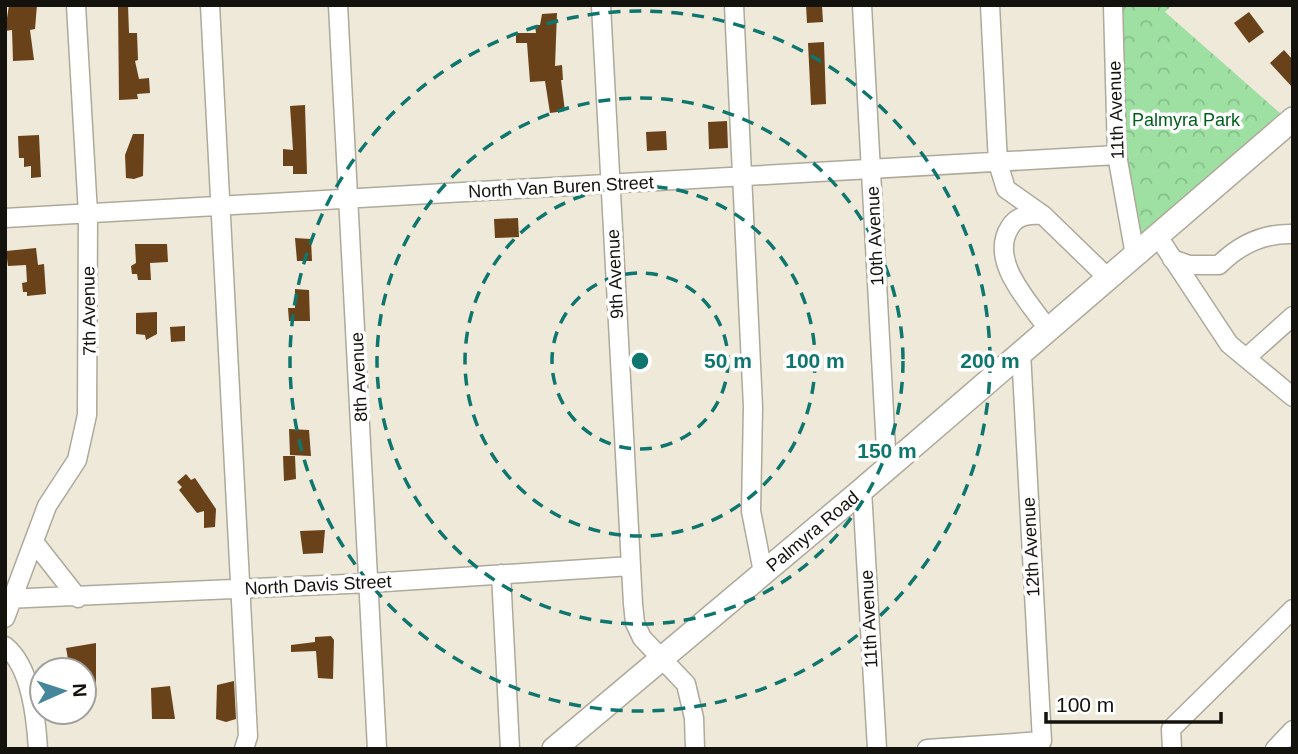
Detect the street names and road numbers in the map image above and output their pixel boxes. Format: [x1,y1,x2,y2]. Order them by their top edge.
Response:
street label: 11th Avenue [1104,60,1128,160]
street label: North Van Buren Street [468,172,654,202]
street label: 10th Avenue [862,186,888,286]
street label: 9th Avenue [603,229,627,319]
street label: 7th Avenue [78,266,100,356]
street label: 8th Avenue [347,332,371,422]
street label: Palmyra Road [763,487,863,576]
street label: 12th Avenue [1018,497,1044,597]
street label: 11th Avenue [856,569,882,669]
street label: North Davis Street [244,571,392,599]

